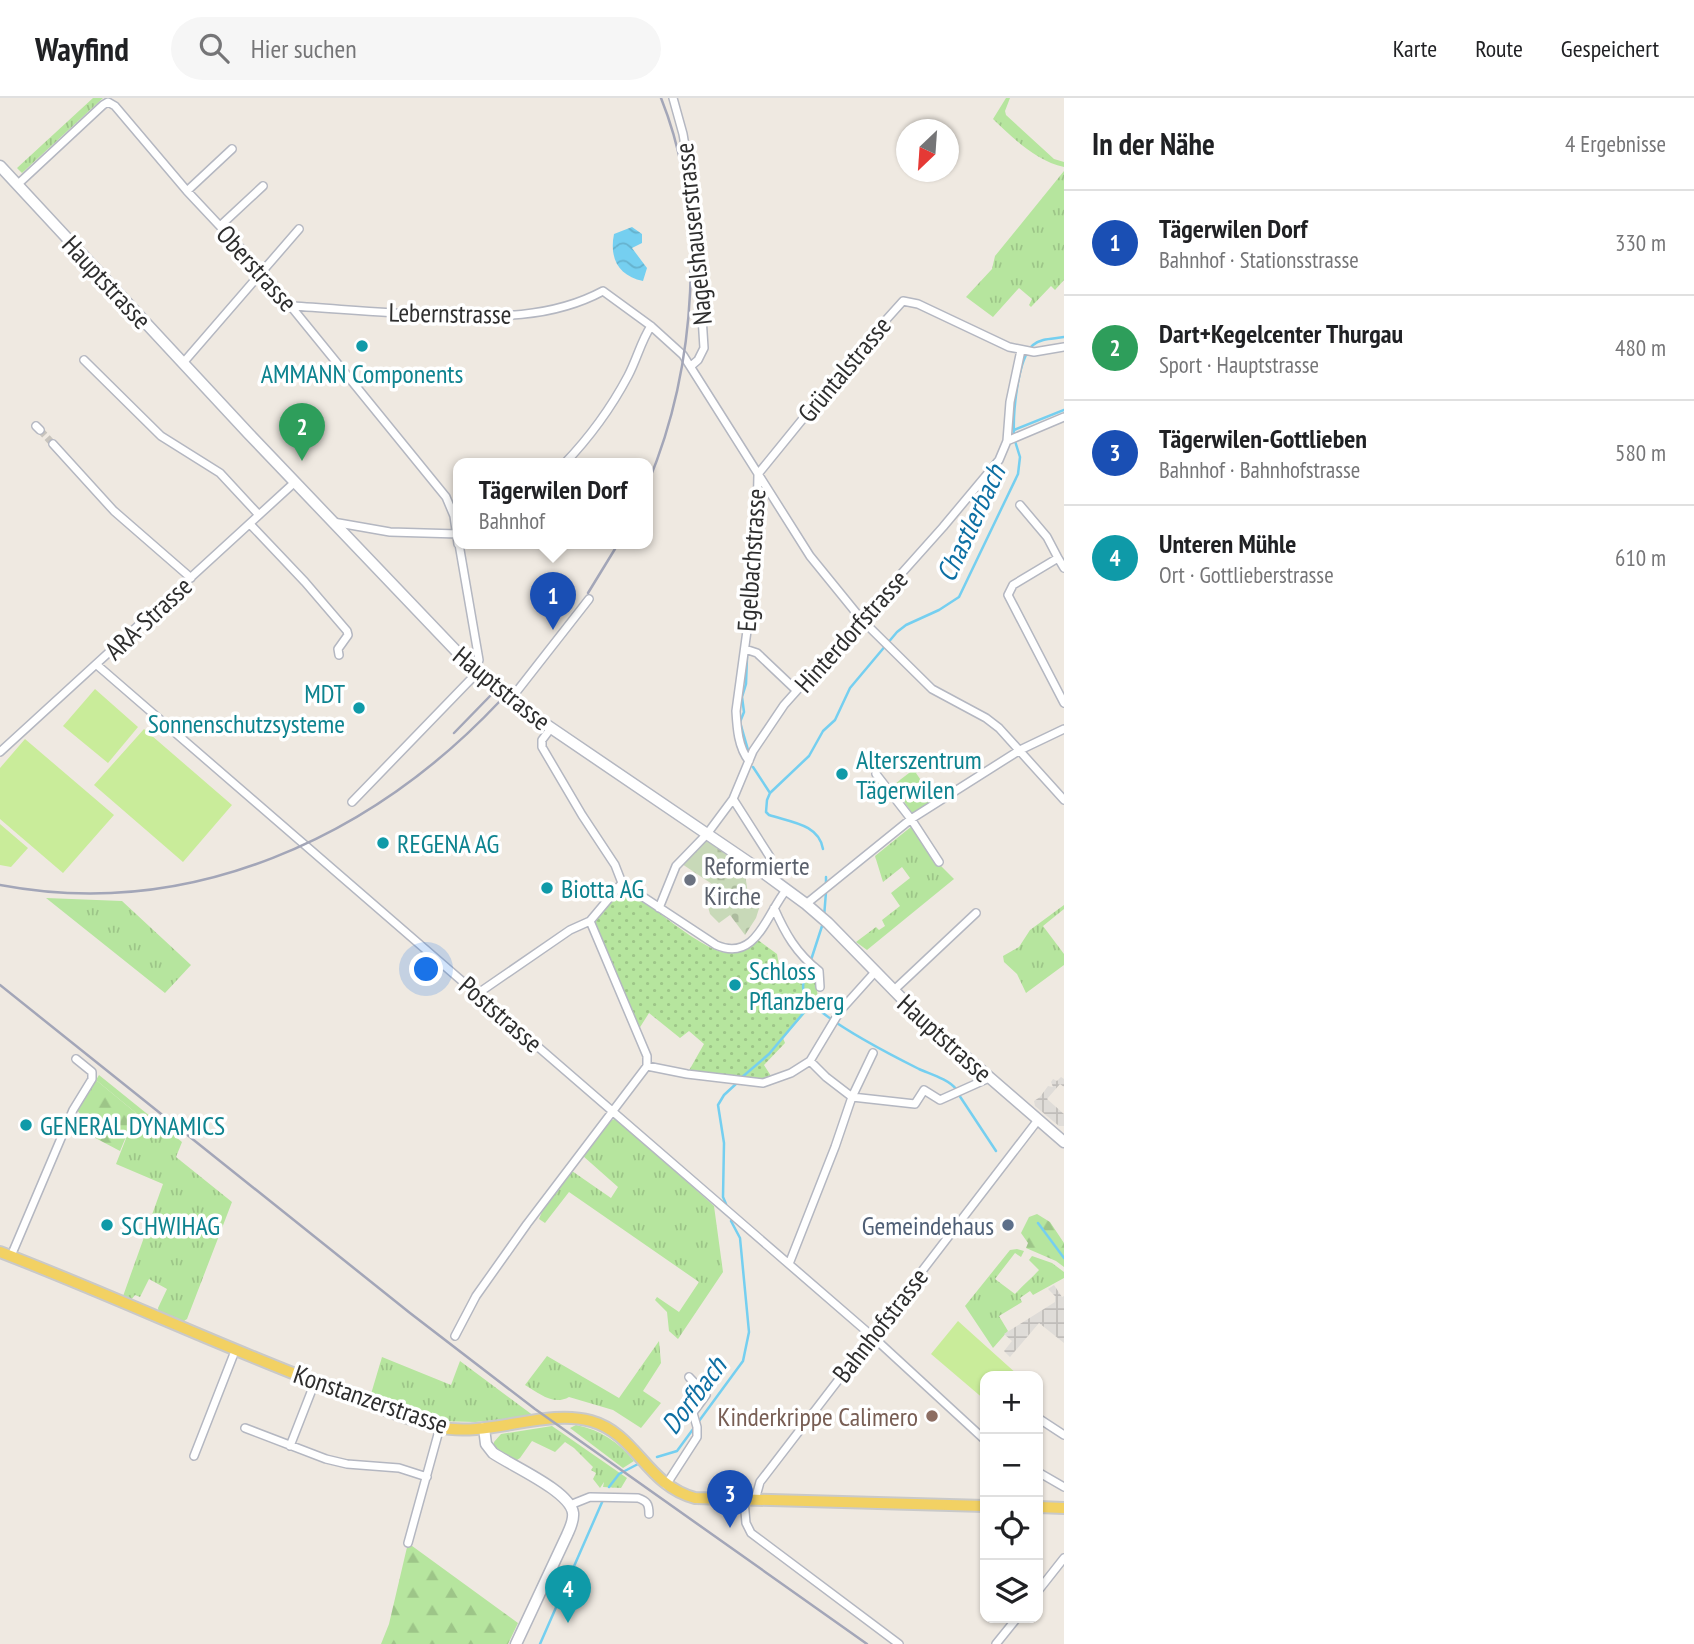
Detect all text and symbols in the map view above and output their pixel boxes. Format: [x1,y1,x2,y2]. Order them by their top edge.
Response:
search box [171,17,661,80]
text: Wayfind [35,27,129,70]
icon: search [195,29,233,67]
text: Hier suchen [251,32,357,65]
text: Karte [1393,33,1437,64]
text: Route [1475,33,1523,64]
text: Gespeichert [1561,33,1659,64]
north arrow [896,119,959,182]
text: In der Nähe [1092,124,1215,163]
text: 4 Ergebnisse [1565,129,1666,158]
street label: Nagelshauserstrasse [667,141,719,327]
text: Tägerwilen Dorf [1159,212,1307,245]
street label: Oberstrasse [210,218,304,318]
street label: Hauptstrasse [55,228,159,336]
text: 1 [1110,228,1121,257]
text: 330 m [1615,228,1666,257]
text: Bahnhof · Stationsstrasse [1159,245,1359,274]
street label: Lebernstrasse [388,295,512,331]
street label: Grüntalstrasse [790,309,898,429]
text: Dart+Kegelcenter Thurgau [1159,317,1403,350]
text: 2 [1110,333,1121,362]
text: 480 m [1615,333,1666,362]
marker: AMMANN Components [354,338,370,354]
text: Sport · Hauptstrasse [1159,350,1319,379]
place label: AMMANN Components [261,357,463,390]
pin: 2 [279,403,325,461]
text: Tägerwilen-Gottlieben [1159,422,1367,455]
text: 3 [1110,438,1121,467]
text: 580 m [1615,438,1666,467]
text: Bahnhof · Bahnhofstrasse [1159,455,1360,484]
water label: Chastlerbach [927,457,1014,587]
popup [453,458,653,549]
text: Tägerwilen Dorf [479,473,627,506]
street label: Egelbachstrasse [730,487,772,633]
text: Bahnhof [479,506,545,535]
text: Unteren Mühle [1159,527,1297,560]
text: 4 [1110,543,1121,572]
text: 610 m [1615,543,1666,572]
text: Ort · Gottlieberstrasse [1159,560,1334,589]
street label: Hinterdorfstrasse [787,563,915,699]
street label: ARA-Strasse [97,569,199,667]
pin: 1 [530,572,576,630]
street label: Hauptstrasse [447,639,557,737]
place label: MDT Sonnenschutzsysteme [148,677,345,740]
marker: MDT Sonnenschutzsysteme [351,700,367,716]
place label: Alterszentrum Tägerwilen [856,743,982,806]
marker: Alterszentrum Tägerwilen [834,766,850,782]
place label: REGENA AG [397,827,499,860]
marker: REGENA AG [375,835,391,851]
place label: Reformierte Kirche [704,849,810,912]
place label: Biotta AG [561,872,644,905]
marker: Reformierte Kirche [682,872,698,888]
marker: Biotta AG [539,880,555,896]
your location [409,952,443,986]
place label: Schloss Pflanzberg [749,954,844,1017]
street label: Poststrasse [452,969,550,1059]
marker: Schloss Pflanzberg [727,977,743,993]
street label: Hauptstrasse [891,987,999,1089]
place label: GENERAL DYNAMICS [40,1109,225,1142]
marker: GENERAL DYNAMICS [18,1117,34,1133]
place label: SCHWIHAG [121,1209,220,1242]
place label: Gemeindehaus [862,1209,994,1242]
marker: SCHWIHAG [99,1217,115,1233]
marker: Gemeindehaus [1000,1217,1016,1233]
street label: Bahnhofstrasse [825,1261,935,1389]
water label: Dorfbach [652,1348,735,1441]
street label: Konstanzerstrasse [290,1357,452,1441]
map controls [980,1371,1043,1623]
button: + [980,1371,1043,1434]
place label: Kinderkrippe Calimero [718,1400,918,1433]
marker: Kinderkrippe Calimero [924,1408,940,1424]
button: − [980,1434,1043,1497]
pin: 3 [707,1470,753,1528]
button: locate [980,1497,1043,1560]
button: layers [980,1560,1043,1623]
pin: 4 [545,1565,591,1623]

